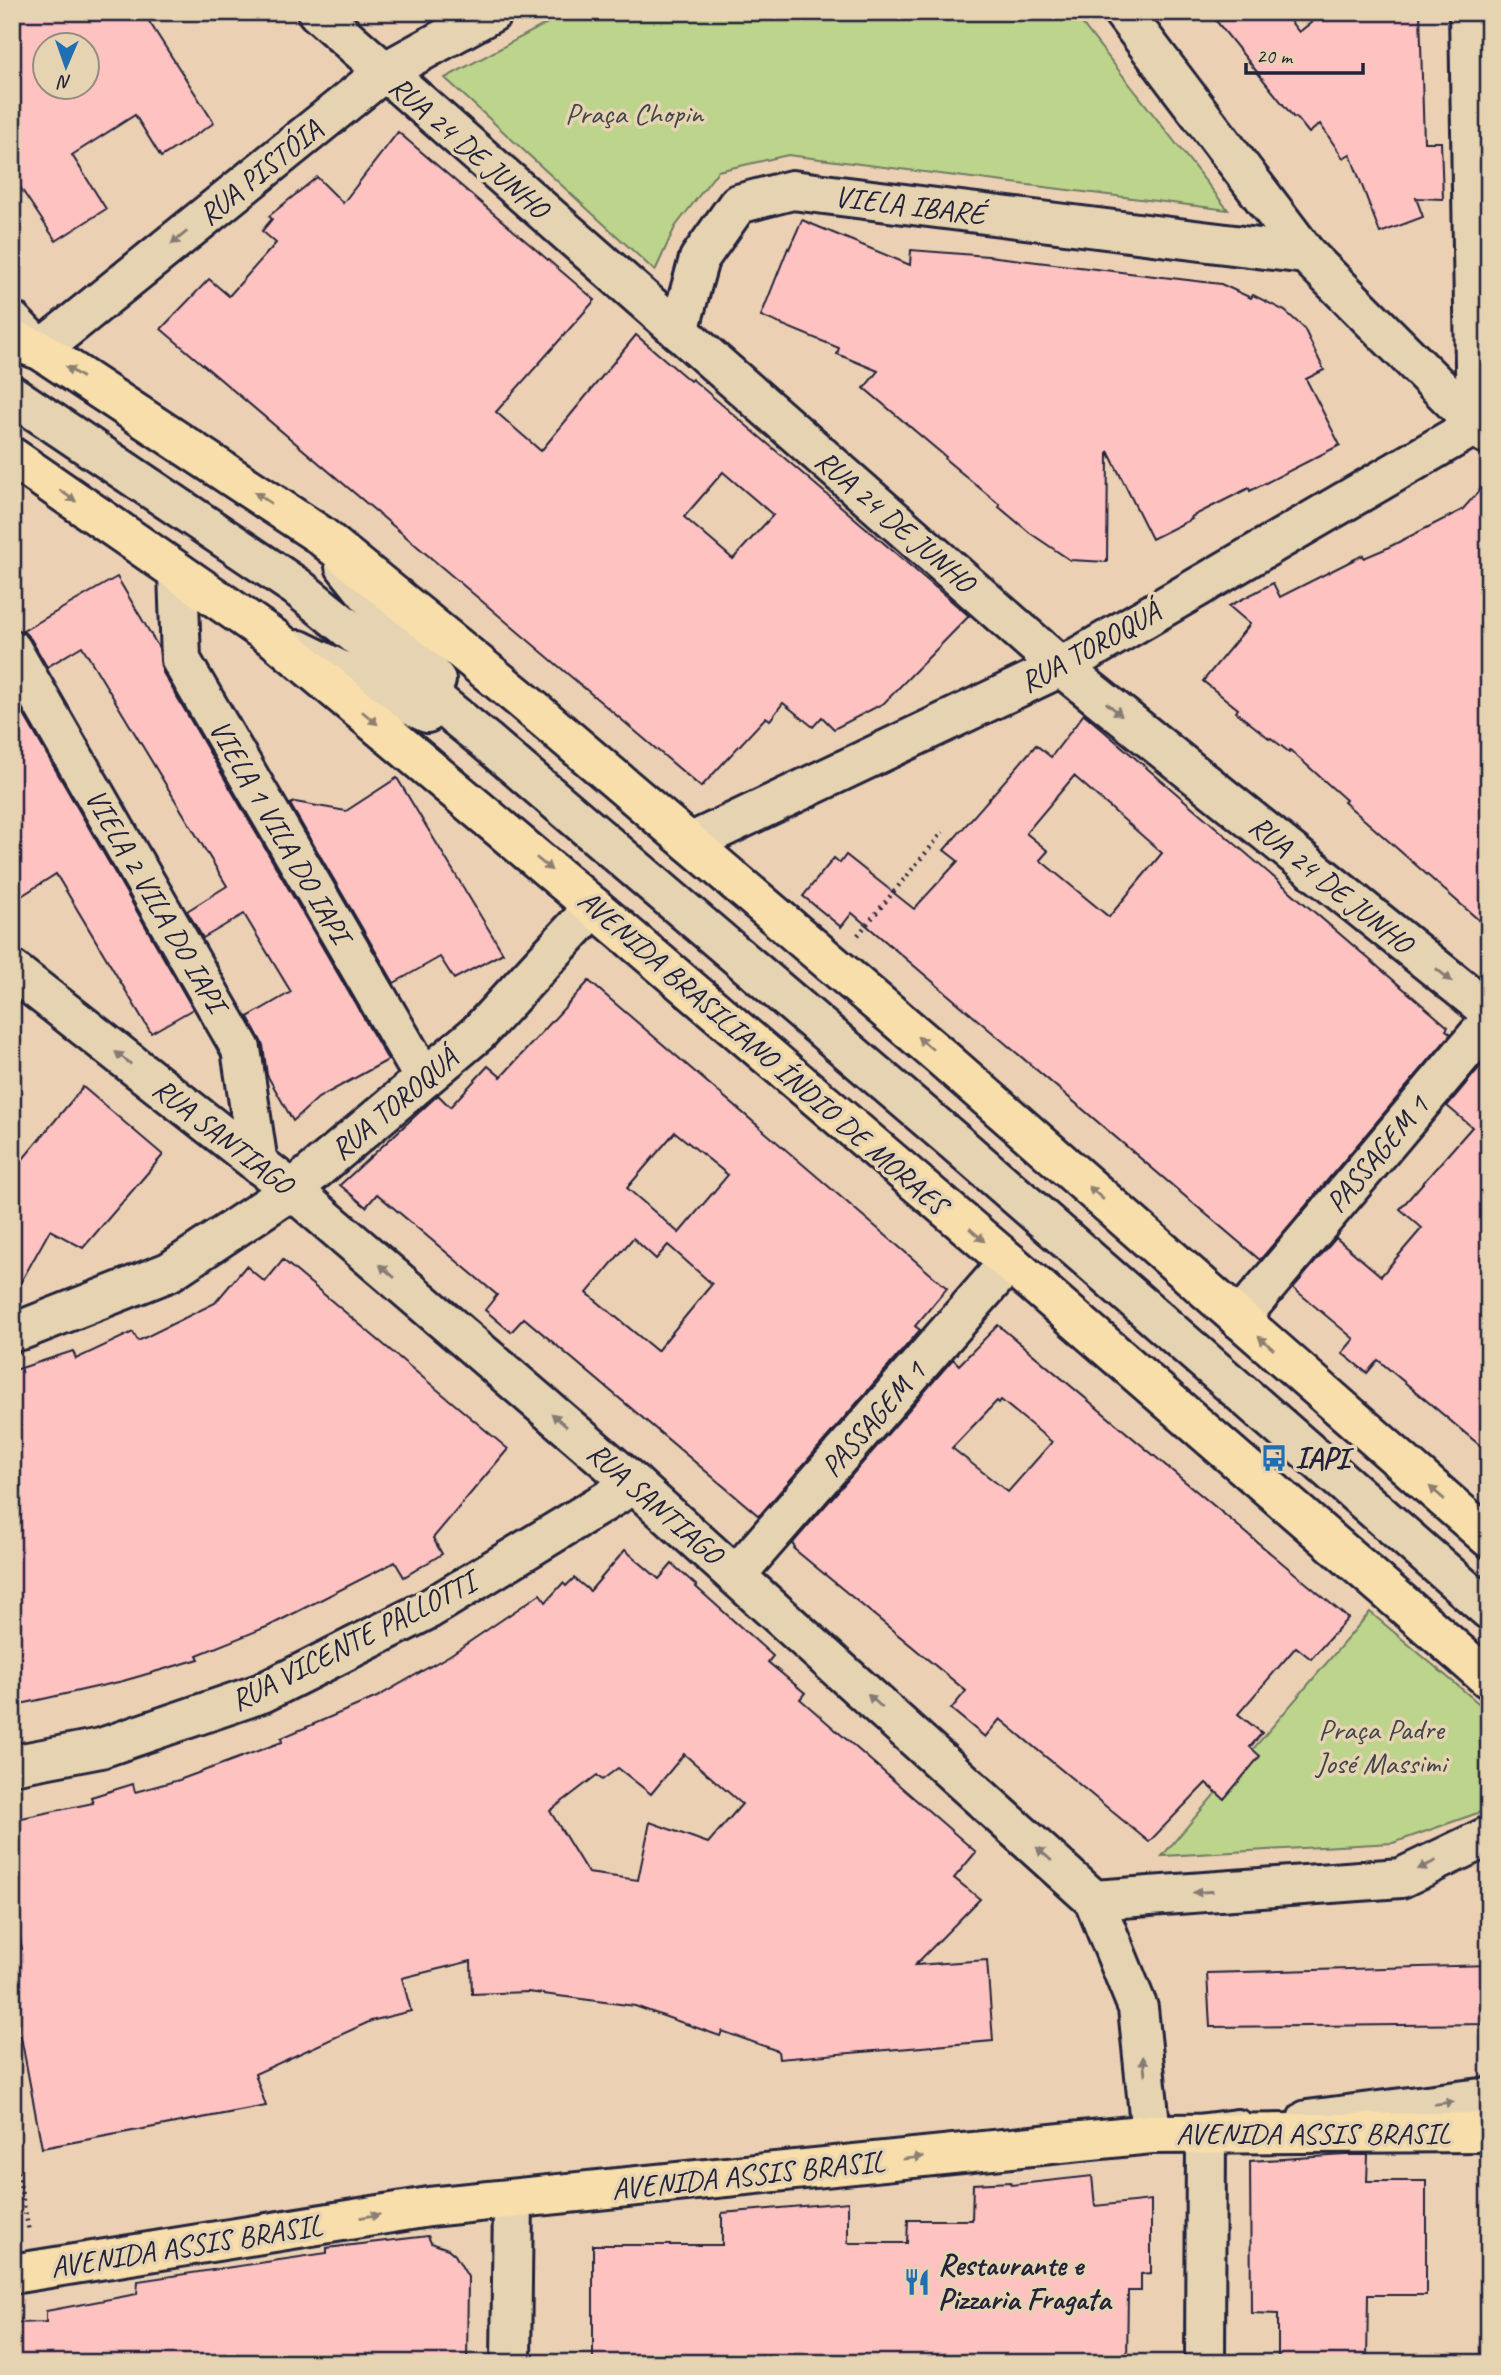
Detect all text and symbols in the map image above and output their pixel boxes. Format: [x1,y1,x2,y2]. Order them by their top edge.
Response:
north arrow [32,32,102,102]
scale bar [1246,32,1363,76]
text: 20 m [1256,43,1294,69]
street label: RUA 24 DE JUNHO [381,67,559,229]
text: N [56,70,72,94]
park label: Praça Chopin [565,94,704,132]
street label: RUA PISTÓIA [190,110,330,233]
street label: VIELA IBARÉ [832,177,991,234]
one-way arrow [170,231,188,246]
one-way arrow [64,366,83,379]
street label: RUA 24 DE JUNHO [807,441,985,603]
one-way arrow [59,489,78,502]
one-way arrow [254,492,273,505]
street label: RUA TOROQUÁ [1013,591,1170,701]
one-way arrow [1105,702,1123,716]
one-way arrow [361,710,378,725]
street label: VIELA 1 VILA DO IAPI [201,713,362,954]
street label: VIELA 2 VILA DO IAPI [77,782,238,1023]
street label: RUA 24 DE JUNHO [1242,806,1423,963]
one-way arrow [534,857,552,872]
street label: AVENIDA BRASILIANO ÍNDIO DE MORAES [570,881,959,1226]
one-way arrow [1435,967,1452,982]
one-way arrow [916,1036,933,1051]
street label: RUA TOROQUÁ [323,1037,468,1168]
one-way arrow [114,1051,132,1065]
street label: RUA SANTIAGO [145,1069,303,1205]
street label: PASSAGEM 1 [1317,1087,1438,1220]
one-way arrow [1087,1186,1104,1201]
one-way arrow [969,1227,986,1242]
one-way arrow [378,1264,395,1279]
one-way arrow [1258,1336,1275,1351]
street label: PASSAGEM 1 [812,1352,935,1485]
one-way arrow [550,1412,568,1428]
street label: RUA SANTIAGO [579,1434,733,1574]
place label: IAPI [1295,1439,1354,1477]
bus stop icon: IAPI [1259,1443,1289,1473]
one-way arrow [1429,1486,1446,1502]
street label: RUA VICENTE PALLOTTI [224,1560,487,1719]
one-way arrow [867,1694,884,1710]
park label: Praça Padre José Massimi [1314,1710,1449,1782]
one-way arrow [1036,1847,1053,1863]
one-way arrow [1417,1860,1437,1871]
one-way arrow [1192,1887,1214,1898]
one-way arrow [1139,2055,1150,2077]
one-way arrow [1433,2097,1455,2108]
street label: AVENIDA ASSIS BRASIL [1176,2114,1451,2152]
street label: AVENIDA ASSIS BRASIL [610,2142,887,2208]
one-way arrow [902,2153,924,2164]
street label: AVENIDA ASSIS BRASIL [48,2206,325,2286]
one-way arrow [359,2211,381,2222]
place label: Restaurante e Pizzaria Fragata [938,2246,1113,2318]
restaurant icon: Restaurante e Pizzaria Fragata [902,2267,932,2297]

